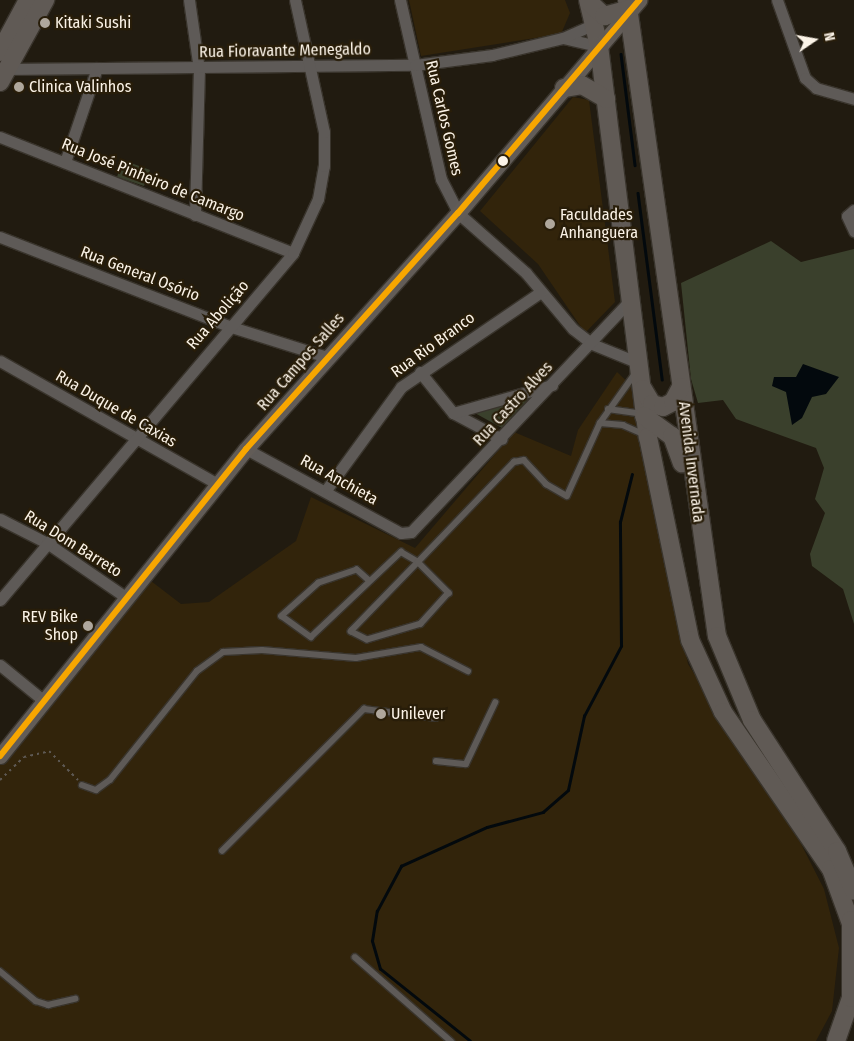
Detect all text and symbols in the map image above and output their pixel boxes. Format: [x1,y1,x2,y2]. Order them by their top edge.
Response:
place label: Kitaki Sushi [55,13,131,33]
north arrow [789,15,839,65]
marker: Kitaki Sushi [39,17,51,29]
text: N [820,31,838,43]
street label: Rua Fioravante Menegaldo [199,40,371,62]
street label: Rua Carlos Gomes [421,58,467,178]
place label: Clinica Valinhos [29,77,132,97]
marker: Clinica Valinhos [13,81,25,93]
street label: Rua José Pinheiro de Camargo [59,134,247,226]
unlabelled marker [498,156,508,166]
place label: Faculdades Anhanguera [560,205,638,243]
marker: Faculdades Anhanguera [544,218,556,230]
street label: Rua General Osório [78,242,202,306]
street label: Rua Abolição [183,277,253,353]
street label: Rua Rio Branco [387,308,479,382]
street label: Rua Campos Salles [253,309,349,415]
street label: Rua Castro Alves [469,358,557,450]
street label: Rua Duque de Caxias [52,367,180,451]
street label: Avenida Invernada [674,400,708,524]
street label: Rua Anchieta [297,451,381,509]
street label: Rua Dom Barreto [21,506,125,582]
place label: REV Bike Shop [22,607,78,645]
marker: REV Bike Shop [82,620,94,632]
place label: Unilever [391,704,445,724]
marker: Unilever [375,708,387,720]

